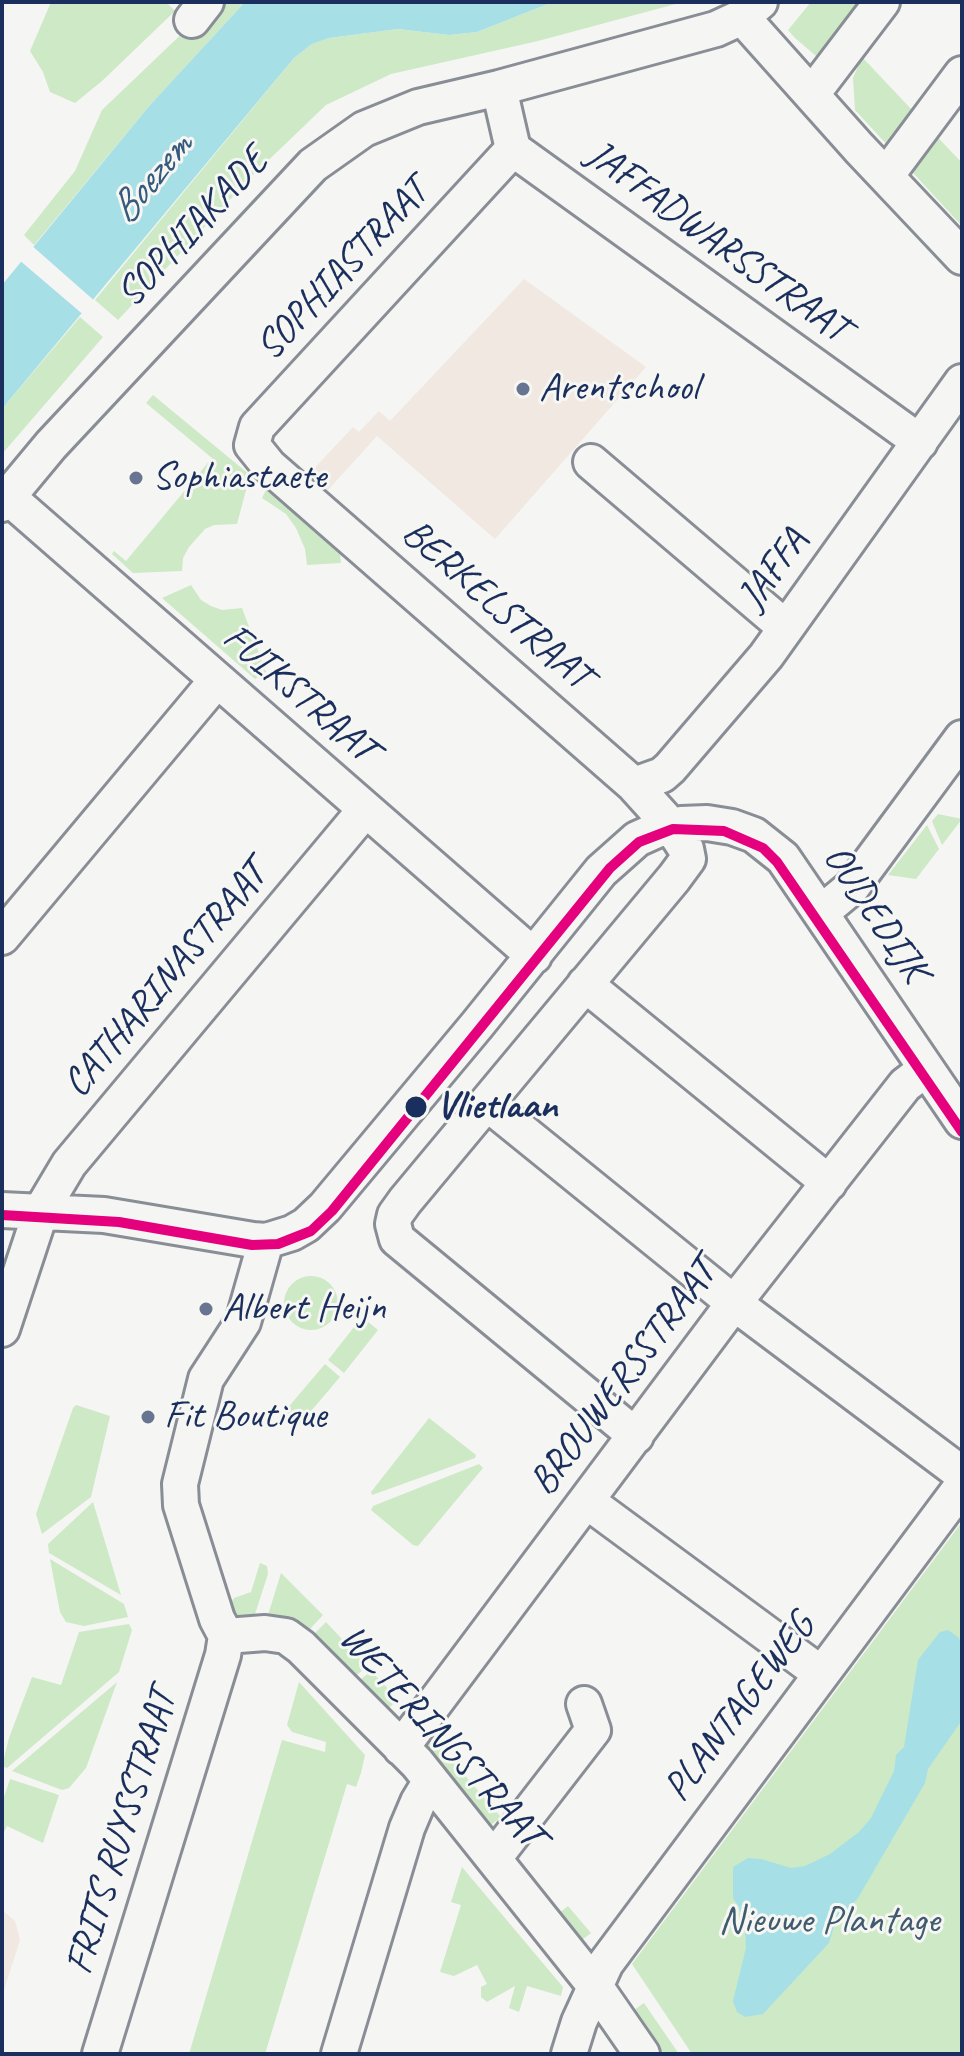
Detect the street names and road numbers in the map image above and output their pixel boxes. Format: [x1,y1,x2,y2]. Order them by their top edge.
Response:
street label: JAFFADWARSSTRAAT [577,131,857,353]
street label: SOPHIAKADE [107,138,279,318]
street label: SOPHIASTRAAT [247,169,439,371]
street label: BERKELSTRAAT [392,510,600,700]
street label: JAFFA [729,520,819,620]
street label: FUIKSTRAAT [212,614,386,774]
street label: OUDEDIJK [812,836,938,992]
street label: CATHARINASTRAAT [54,852,278,1108]
street label: BROUWERSSTRAAT [520,1251,728,1505]
street label: PLANTAGEWEG [654,1605,826,1811]
street label: WETERINGSTRAAT [328,1615,554,1859]
street label: FRITS RUYSSTRAAT [56,1684,188,1980]

